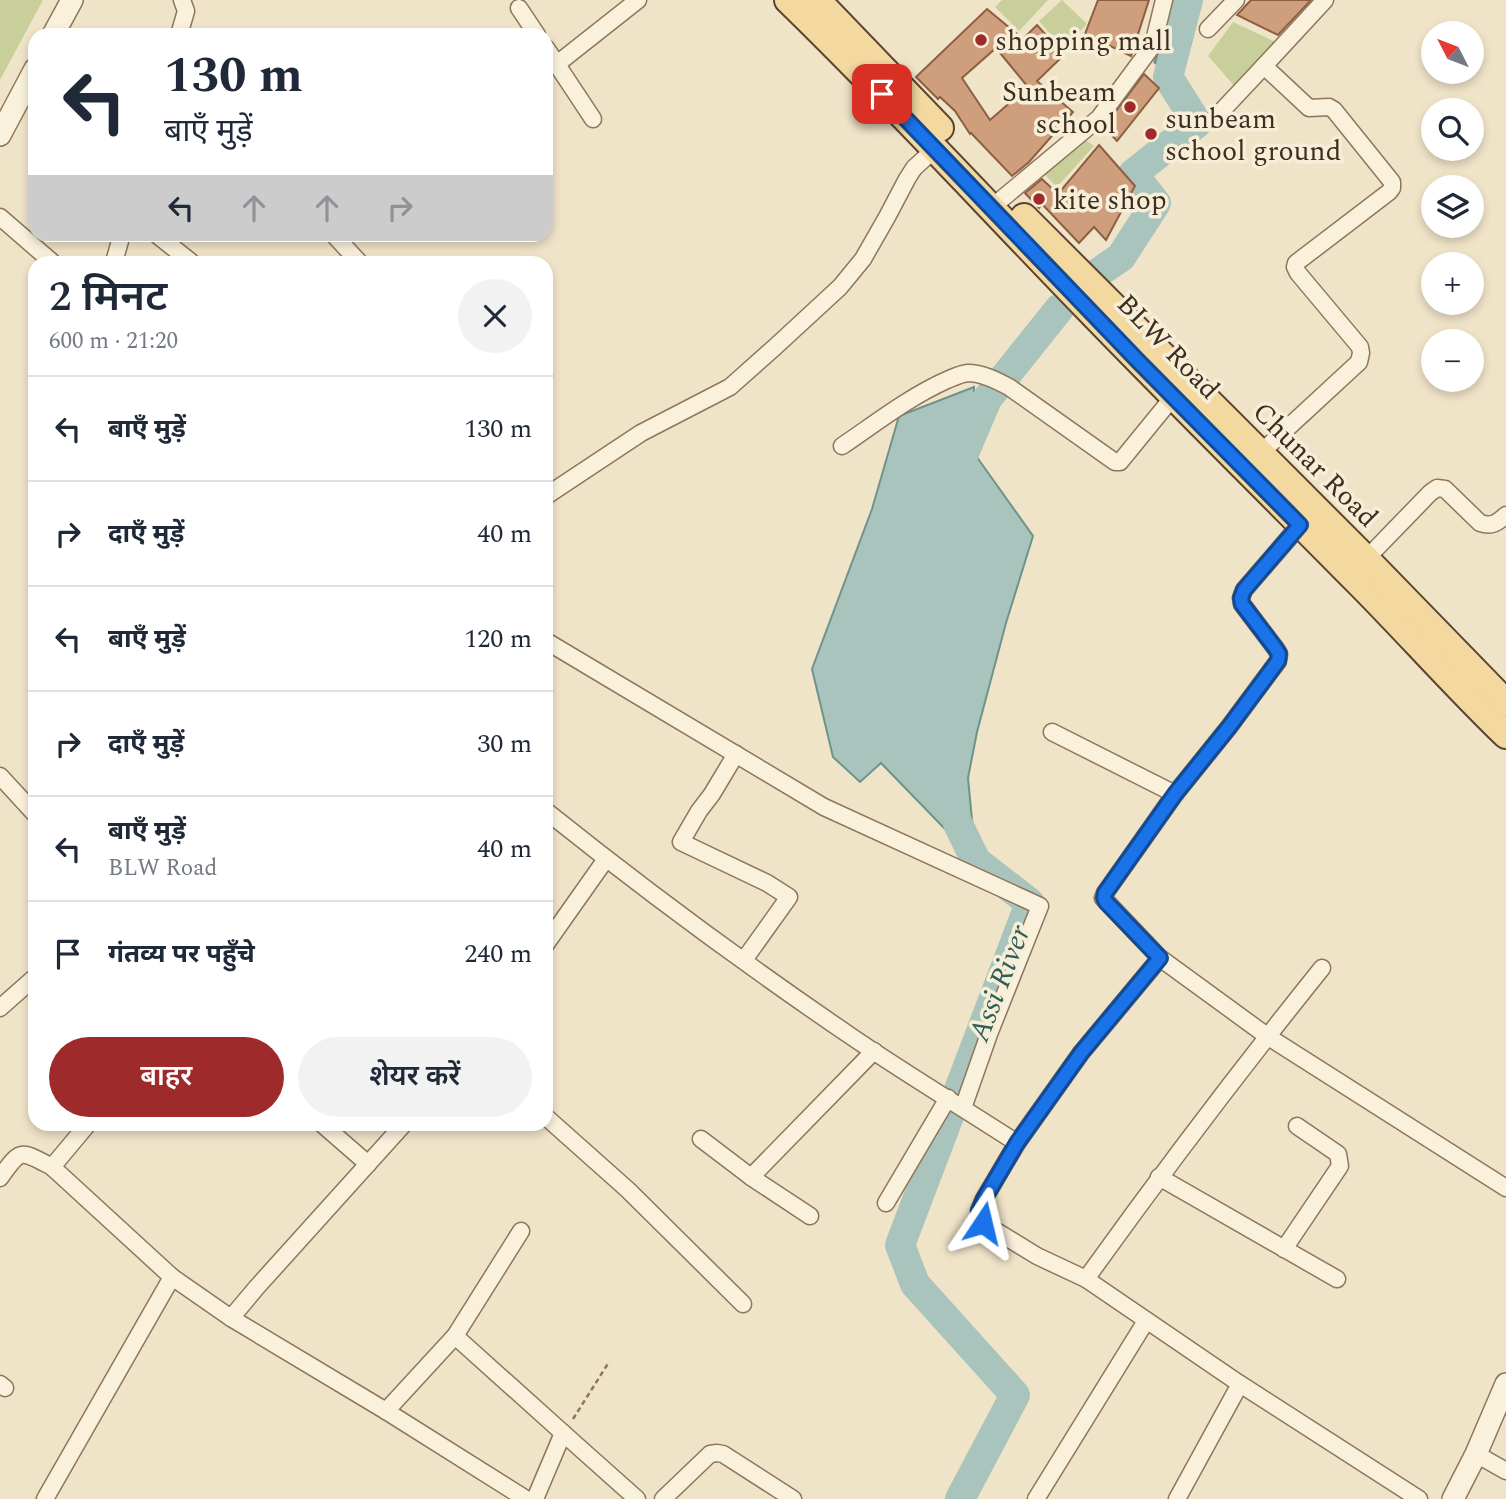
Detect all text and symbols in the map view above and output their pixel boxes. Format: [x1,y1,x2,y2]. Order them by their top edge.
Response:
place label: shopping mall [995,20,1171,63]
north arrow [1421,21,1484,84]
map controls [1421,21,1484,392]
marker: shopping mall [973,32,989,48]
text: 130 m [164,39,303,114]
icon: left [49,56,140,147]
pin [852,64,912,124]
place label: Sunbeam school [1002,71,1116,146]
icon: arrive [863,75,901,113]
place label: sunbeam school ground [1165,98,1341,173]
button: search [1421,98,1484,161]
marker: Sunbeam school [1122,99,1138,115]
text: बाएँ मुड़ें [164,107,253,156]
marker: sunbeam school ground [1143,126,1159,142]
button: layers [1421,175,1484,238]
place label: kite shop [1053,179,1167,222]
icon: left [162,189,200,227]
icon: ahead [235,189,273,227]
icon: ahead [308,189,346,227]
icon: right [381,189,419,227]
marker: kite shop [1031,191,1047,207]
button: + [1421,252,1484,315]
text: 2 मिनट [49,266,167,329]
button: close [458,279,532,353]
street label: BLW Road [1106,284,1230,410]
text: 600 m · 21:20 [49,324,178,359]
button: − [1421,329,1484,392]
street label: Chunar Road [1242,392,1388,538]
text: बाएँ मुड़ें [108,409,186,449]
text: 130 m [464,409,532,449]
icon: left [49,410,87,448]
text: दाएँ मुड़ें [108,514,184,554]
text: 40 m [477,514,532,554]
icon: right [49,515,87,553]
text: बाएँ मुड़ें [108,619,186,659]
text: 120 m [464,619,532,659]
icon: left [49,620,87,658]
text: दाएँ मुड़ें [108,724,184,764]
text: 30 m [477,724,532,764]
icon: right [49,725,87,763]
text: बाएँ मुड़ें [108,811,186,851]
text: 40 m [477,829,532,869]
icon: left [49,830,87,868]
text: BLW Road [108,851,217,886]
water label: Assi River [956,918,1043,1049]
text: गंतव्य पर पहुँचे [108,934,255,974]
text: 240 m [464,934,532,974]
icon: arrive [49,935,87,973]
button: बाहर [49,1037,284,1117]
button: शेयर करें [298,1037,532,1117]
position arrow [946,1186,1020,1260]

